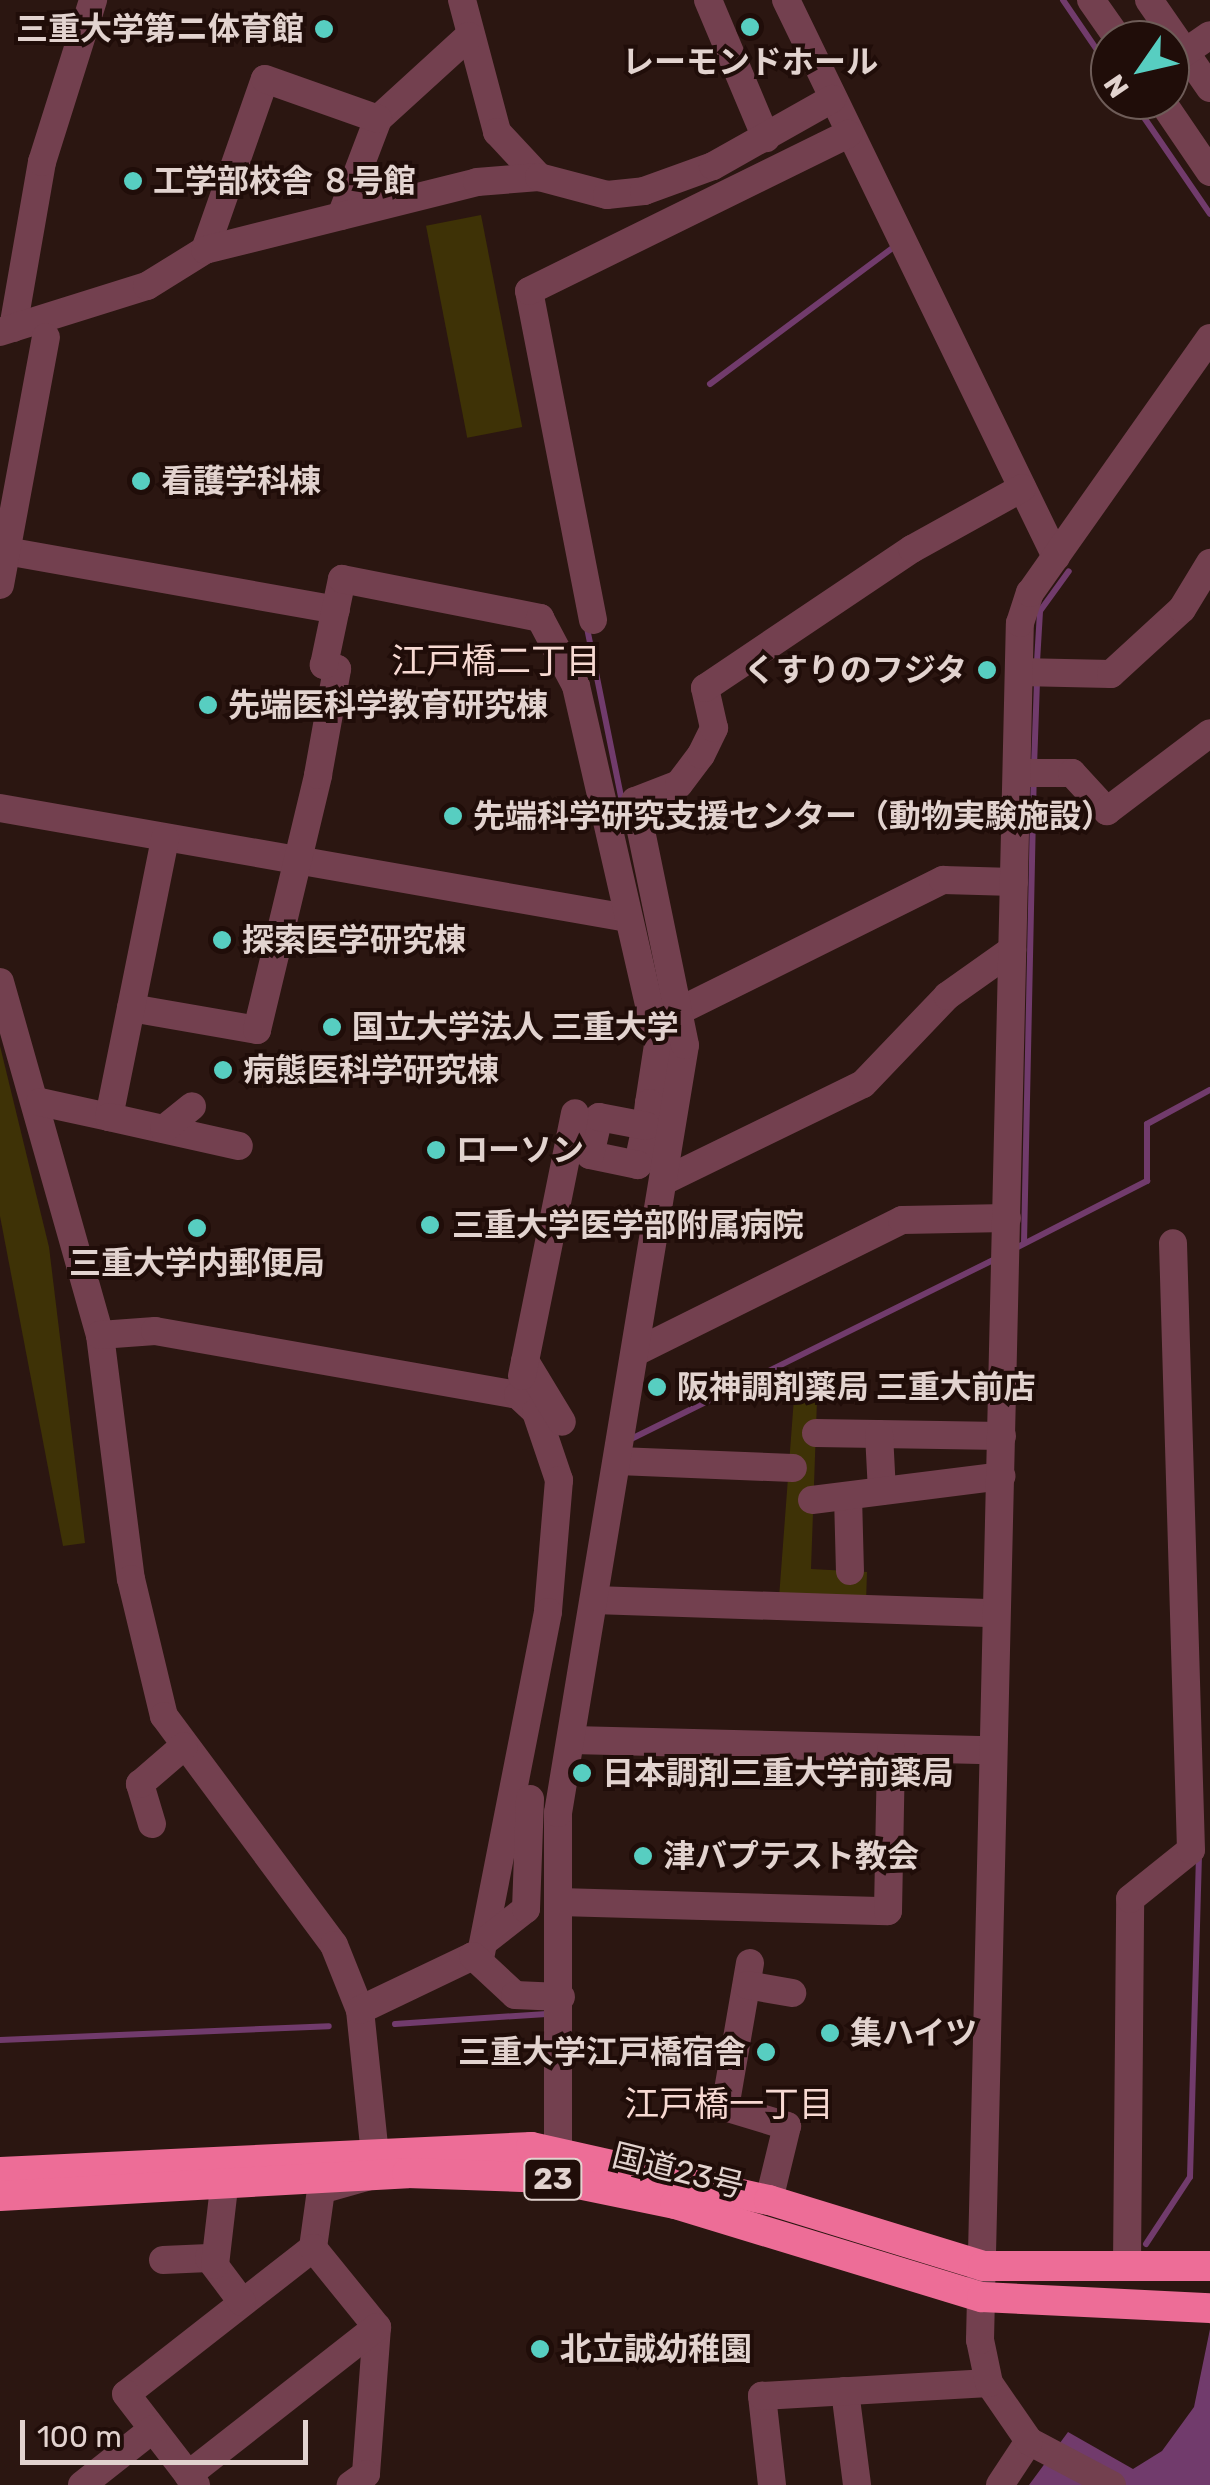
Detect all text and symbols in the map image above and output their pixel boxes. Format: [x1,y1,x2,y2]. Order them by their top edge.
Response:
place label: 三重大学第ニ体育館 [16,10,304,48]
marker: レーモンドホール [739,16,761,38]
marker: 三重大学第ニ体育館 [313,18,335,40]
north arrow [1090,20,1190,120]
place label: レーモンドホール [622,43,878,81]
text: N [1097,68,1136,104]
place label: 工学部校舎 ８号館 [153,162,416,200]
marker: 工学部校舎 ８号館 [122,170,144,192]
place label: 看護学科棟 [161,462,321,500]
marker: 看護学科棟 [130,470,152,492]
district label: 江戸橋二丁目 [391,640,601,682]
place label: くすりのフジタ [743,651,967,689]
marker: くすりのフジタ [976,659,998,681]
place label: 先端医科学教育研究棟 [228,686,548,724]
marker: 先端医科学教育研究棟 [197,694,219,716]
place label: 先端科学研究支援センター（動物実験施設） [473,797,1113,835]
marker: 先端科学研究支援センター（動物実験施設） [442,805,464,827]
place label: 探索医学研究棟 [242,921,466,959]
marker: 探索医学研究棟 [211,929,233,951]
place label: 国立大学法人 三重大学 [352,1008,679,1046]
marker: 国立大学法人 三重大学 [321,1016,343,1038]
place label: 病態医科学研究棟 [243,1051,499,1089]
marker: 病態医科学研究棟 [212,1059,234,1081]
place label: ローソン [456,1131,584,1169]
marker: ローソン [425,1139,447,1161]
place label: 三重大学医学部附属病院 [452,1206,804,1244]
marker: 三重大学医学部附属病院 [417,1212,443,1238]
marker: 三重大学内郵便局 [186,1217,208,1239]
place label: 三重大学内郵便局 [69,1244,325,1282]
place label: 阪神調剤薬局 三重大前店 [677,1368,1036,1406]
marker: 阪神調剤薬局 三重大前店 [646,1376,668,1398]
place label: 日本調剤三重大学前薬局 [602,1754,954,1792]
marker: 日本調剤三重大学前薬局 [571,1762,593,1784]
place label: 津バプテスト教会 [663,1837,919,1875]
marker: 津バプテスト教会 [632,1845,654,1867]
place label: 集ハイツ [850,2014,978,2052]
marker: 集ハイツ [819,2022,841,2044]
place label: 三重大学江戸橋宿舎 [458,2033,746,2071]
marker: 三重大学江戸橋宿舎 [755,2041,777,2063]
district label: 江戸橋一丁目 [624,2083,834,2125]
street label: 国道23号 [608,2136,748,2206]
road number: 23 [523,2154,583,2204]
place label: 北立誠幼稚園 [560,2330,752,2368]
marker: 北立誠幼稚園 [529,2338,551,2360]
scale bar [25,2400,312,2462]
text: 100 m [37,2419,122,2455]

